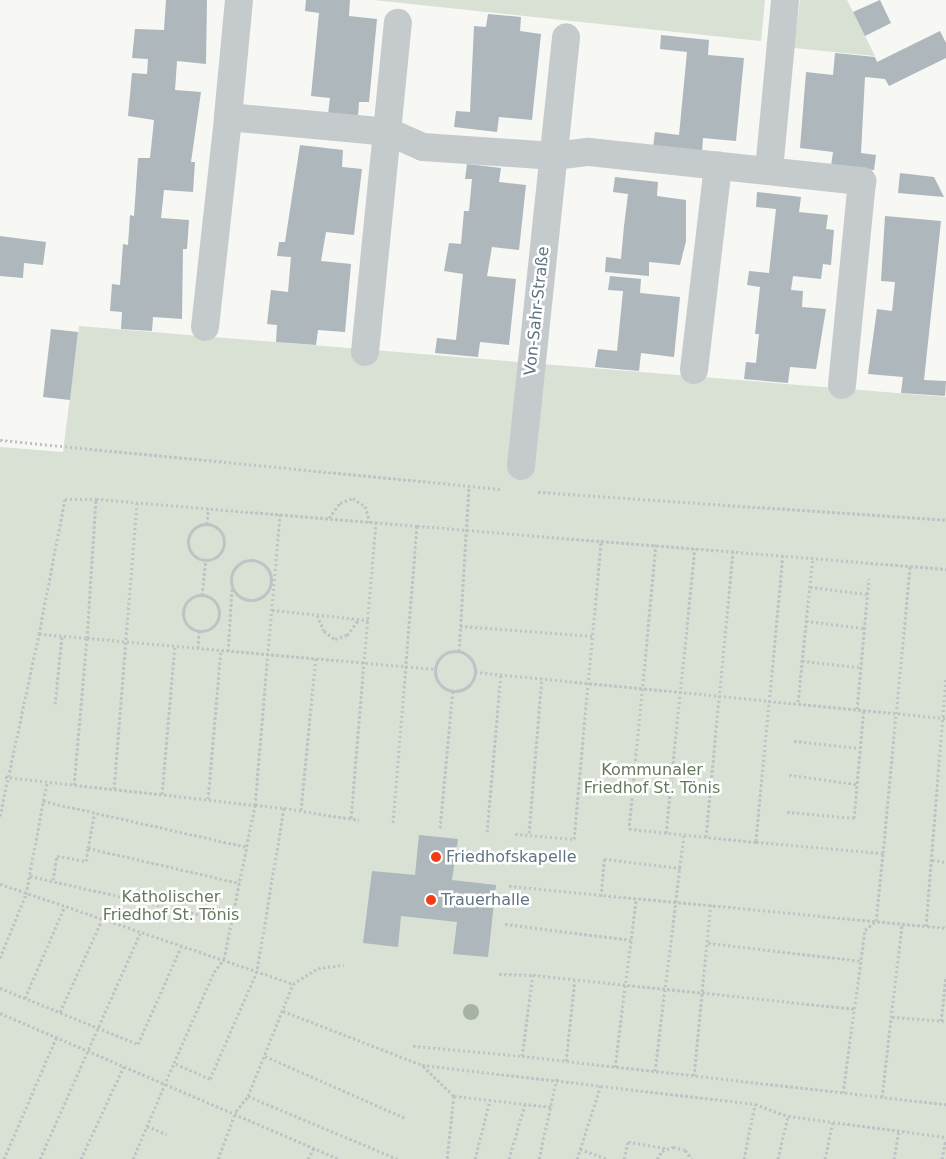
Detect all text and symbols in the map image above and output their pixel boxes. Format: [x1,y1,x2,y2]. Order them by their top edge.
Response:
street label: Von-Sahr-Straße [521,246,553,376]
park label: Kommunaler Friedhof St. Tönis [584,760,720,798]
place label: Friedhofskapelle [446,847,576,867]
marker: Friedhofskapelle [430,851,442,863]
park label: Katholischer Friedhof St. Tönis [103,887,239,925]
place label: Trauerhalle [441,890,530,910]
marker: Trauerhalle [425,894,437,906]

